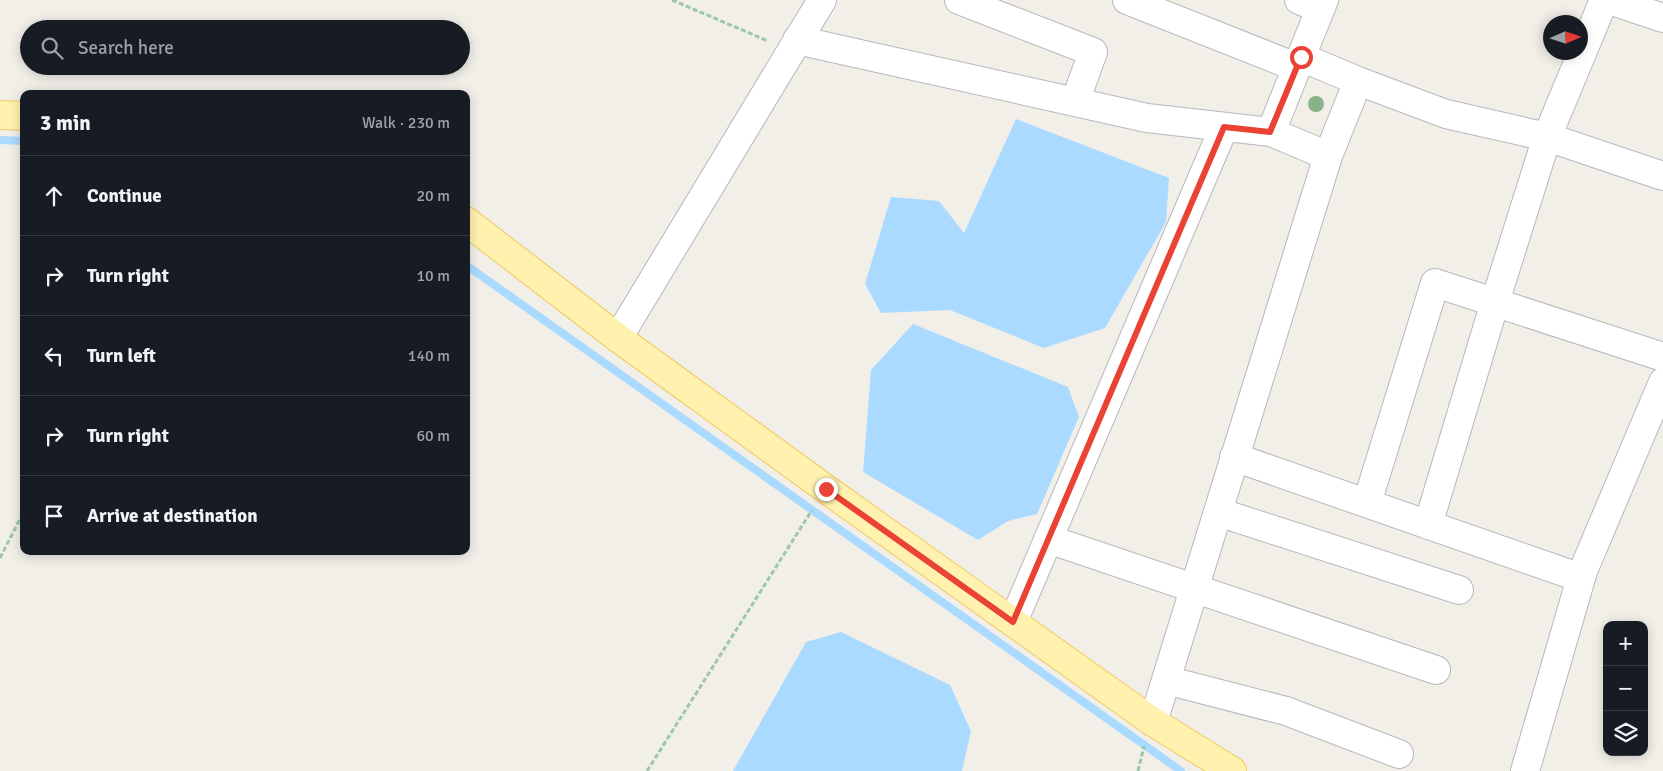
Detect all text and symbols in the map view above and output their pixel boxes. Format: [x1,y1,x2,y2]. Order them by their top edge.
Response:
north arrow [1543,15,1588,60]
search box [20,20,470,75]
icon: search [38,34,66,62]
text: Search here [78,36,174,60]
route start [1290,46,1313,69]
text: 3 min [40,110,91,136]
text: Walk · 230 m [362,113,450,133]
icon: ahead [40,182,68,210]
text: Continue [87,184,162,208]
text: 20 m [416,186,450,206]
icon: right [40,262,68,290]
text: Turn right [87,264,169,288]
text: 10 m [416,266,450,286]
icon: left [40,342,68,370]
text: Turn left [87,344,156,368]
text: 140 m [408,346,450,366]
icon: right [40,422,68,450]
text: Turn right [87,424,169,448]
text: 60 m [416,426,450,446]
route end [815,478,838,501]
icon: arrive [40,502,68,530]
text: Arrive at destination [87,504,258,528]
map controls [1603,621,1648,756]
button: + [1603,621,1648,666]
button: − [1603,666,1648,711]
button: layers [1603,711,1648,756]

